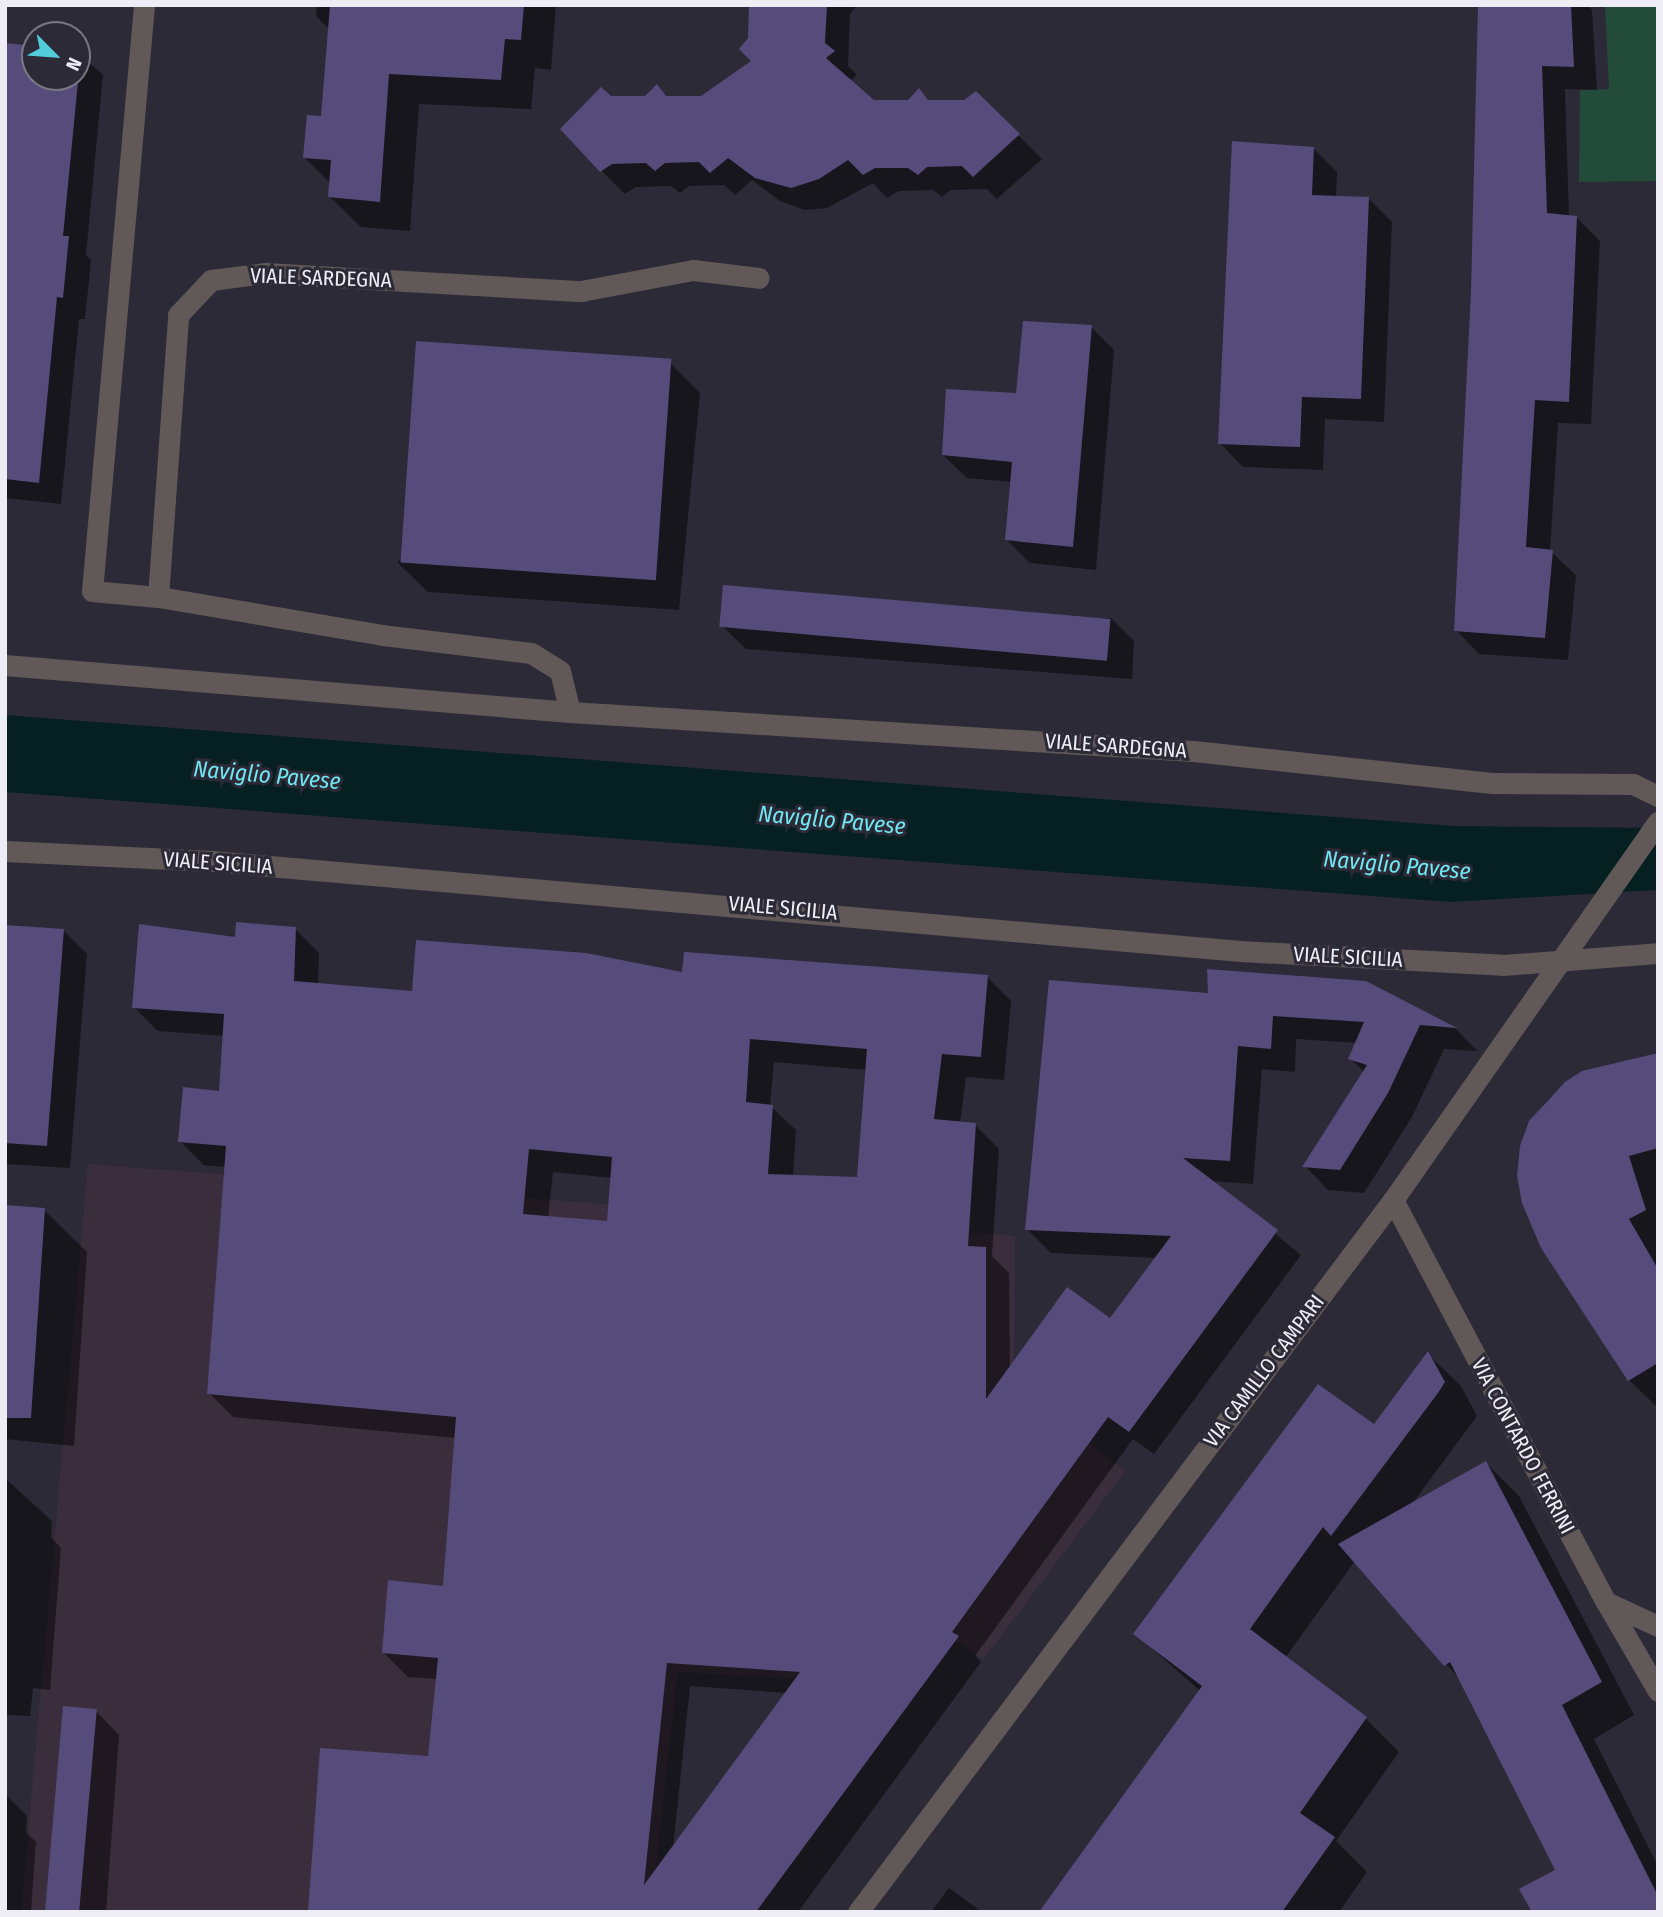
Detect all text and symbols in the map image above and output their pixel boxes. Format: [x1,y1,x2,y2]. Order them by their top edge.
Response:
north arrow [21,21,91,91]
text: N [61,54,87,74]
street label: VIALE SARDEGNA [250,263,392,293]
street label: VIALE SARDEGNA [1044,728,1188,764]
water label: Naviglio Pavese [192,755,342,795]
water label: Naviglio Pavese [757,800,907,840]
water label: Naviglio Pavese [1322,845,1472,885]
street label: VIALE SICILIA [163,847,273,879]
street label: VIALE SICILIA [727,891,839,925]
street label: VIALE SICILIA [1293,942,1403,972]
street label: VIA CAMILLO CAMPARI [1198,1290,1330,1452]
street label: VIA CONTARDO FERRINI [1466,1354,1580,1538]

